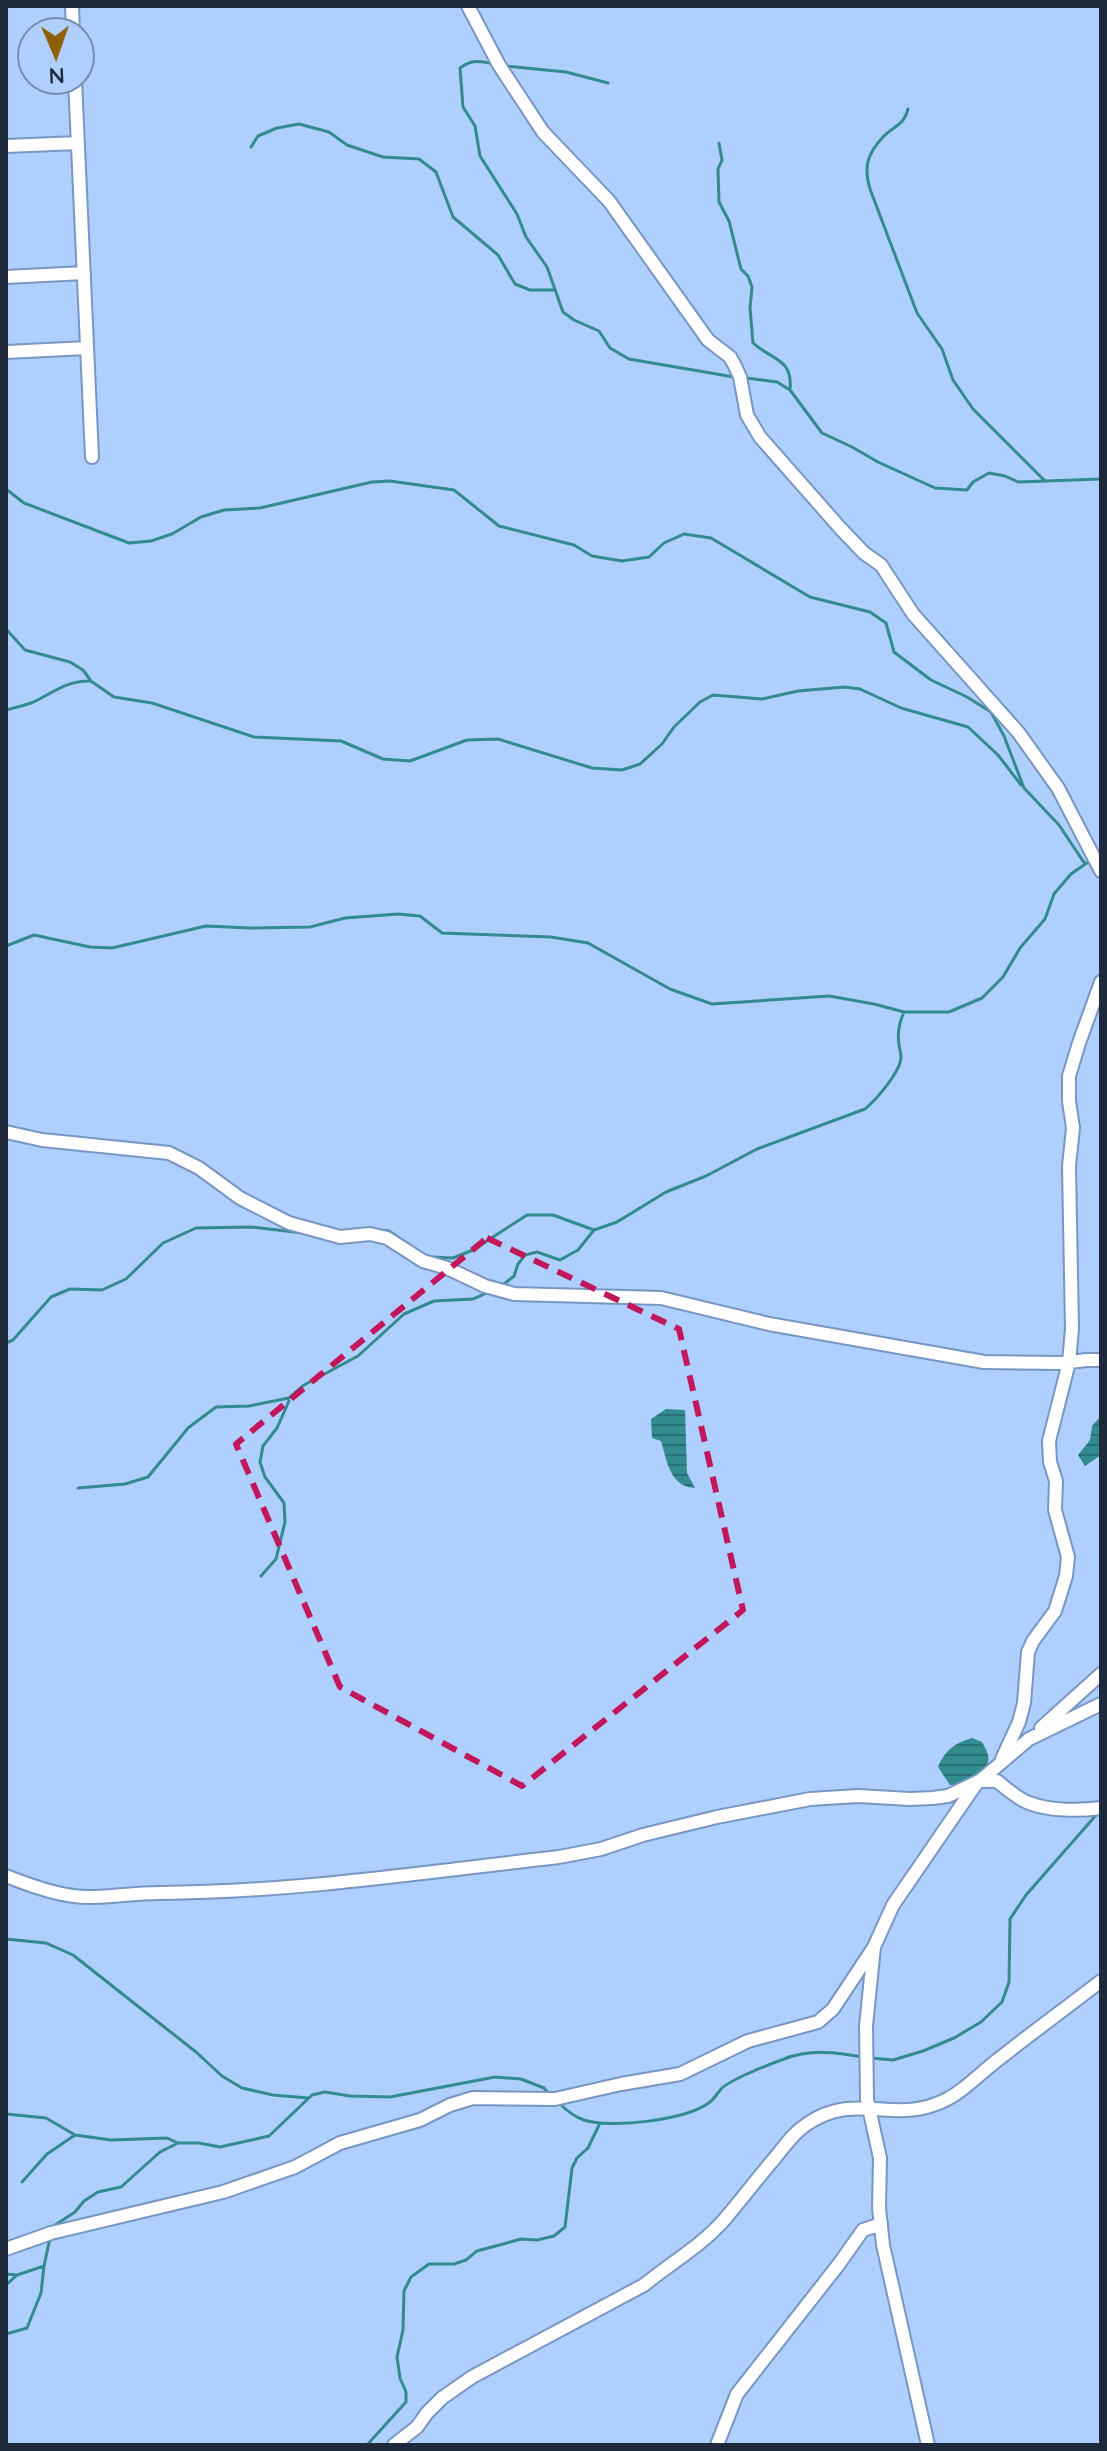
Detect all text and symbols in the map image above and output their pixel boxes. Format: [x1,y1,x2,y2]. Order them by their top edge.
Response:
north arrow [16,16,96,96]
text: N [48,62,65,90]

